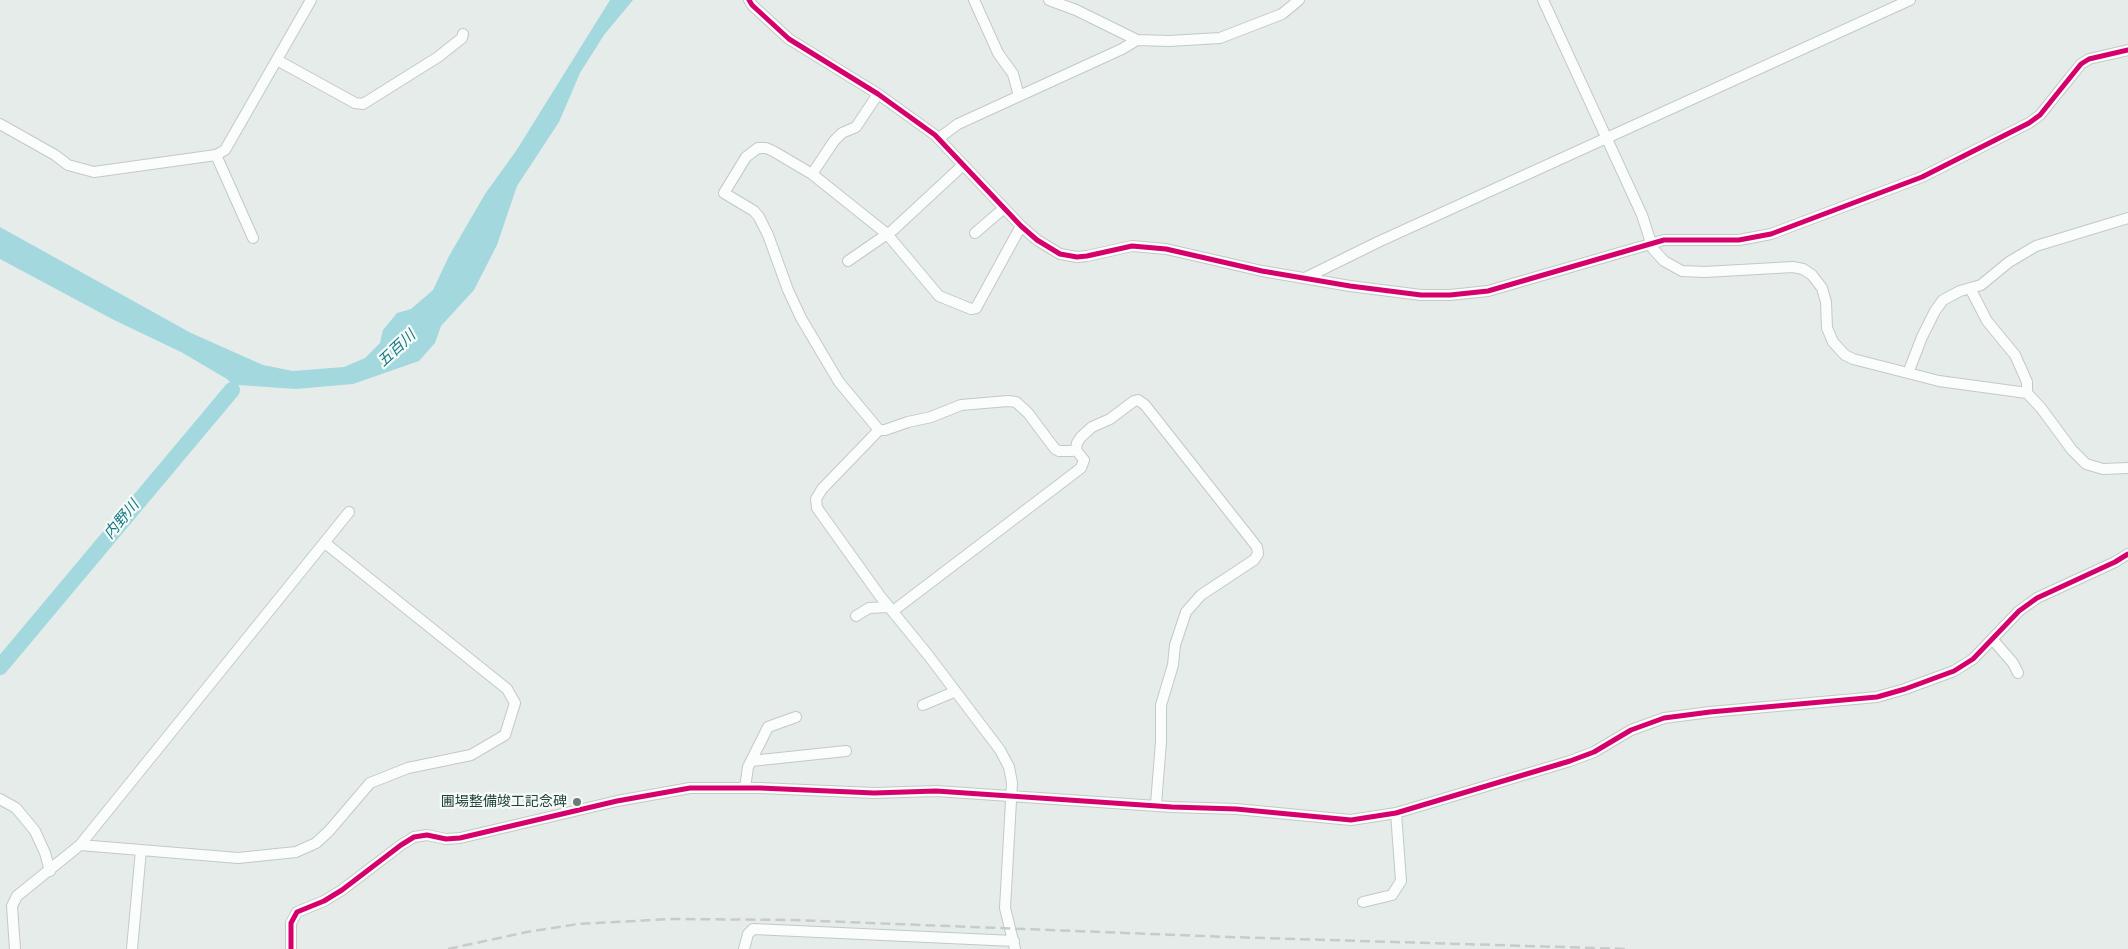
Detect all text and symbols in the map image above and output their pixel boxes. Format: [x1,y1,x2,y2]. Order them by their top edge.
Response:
water label: 五百川 [374,327,420,371]
water label: 内野川 [101,497,143,543]
place label: 圃場整備竣工記念碑 [441,794,567,810]
marker: 圃場整備竣工記念碑 [571,796,583,808]

